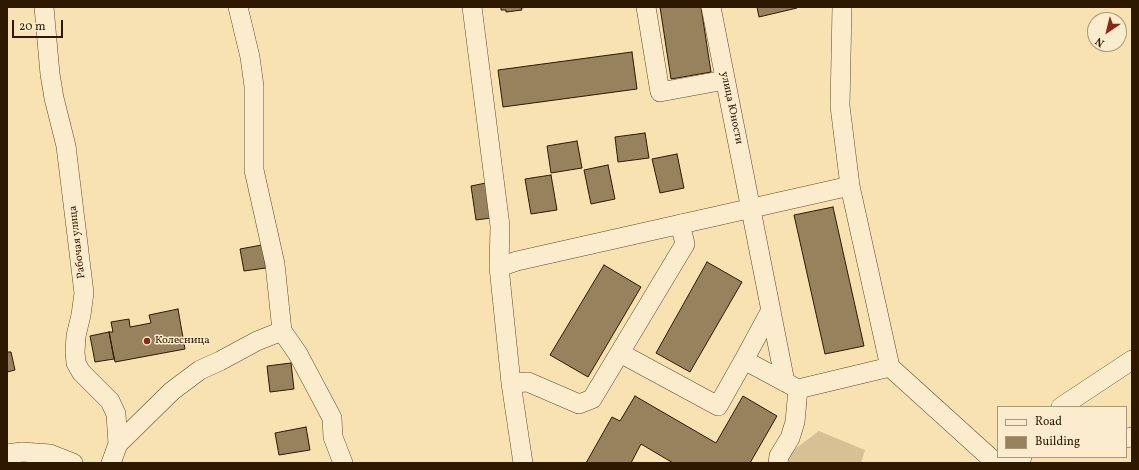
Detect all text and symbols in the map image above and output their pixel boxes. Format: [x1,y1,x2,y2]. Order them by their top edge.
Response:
scale bar [14,12,65,38]
north arrow [1087,12,1127,52]
text: 20 m [19,19,46,35]
text: N [1093,33,1108,50]
street label: улица Юности [717,71,745,145]
street label: Рабочая улица [67,205,89,279]
place label: Колесница [155,334,210,348]
marker: Колесница [142,336,152,346]
legend [997,406,1127,458]
text: Road [1035,414,1062,430]
text: Building [1035,434,1080,450]

